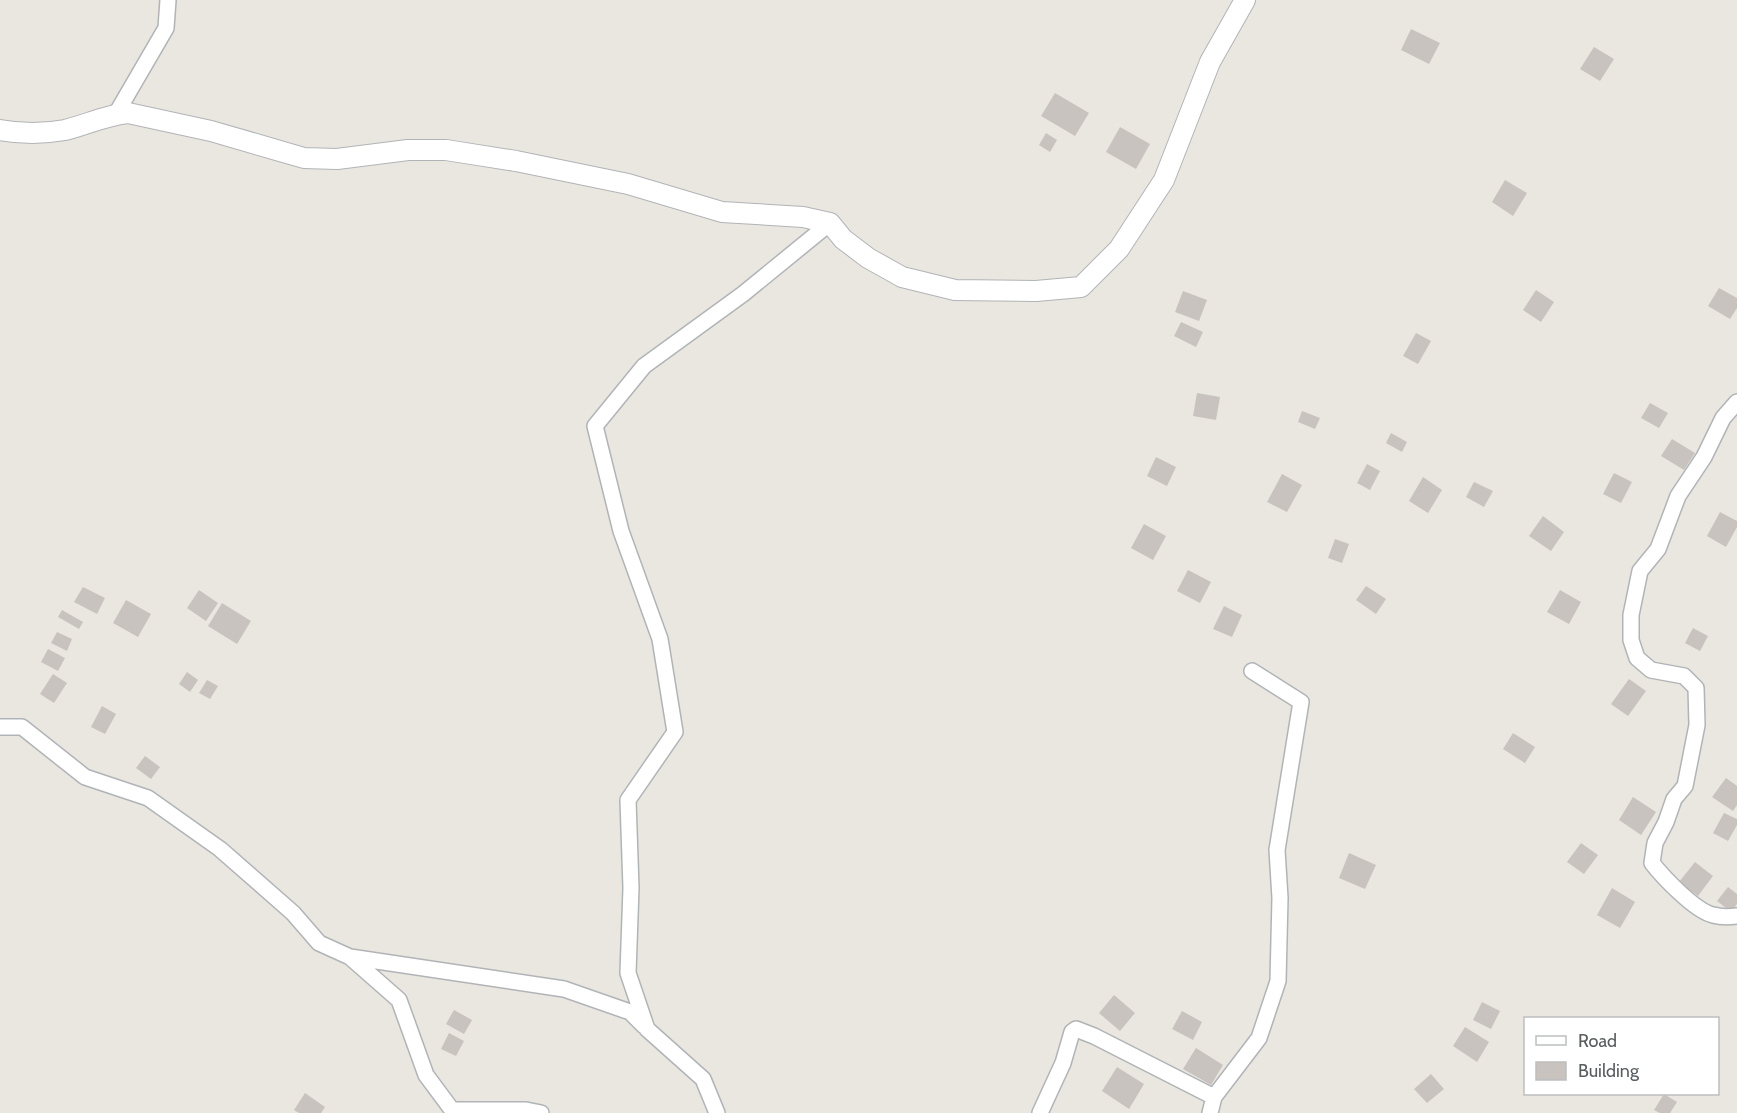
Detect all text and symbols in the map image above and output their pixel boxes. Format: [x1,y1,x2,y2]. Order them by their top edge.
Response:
legend [1524,1017,1719,1095]
text: Road [1578,1030,1617,1052]
text: Building [1578,1060,1640,1082]

